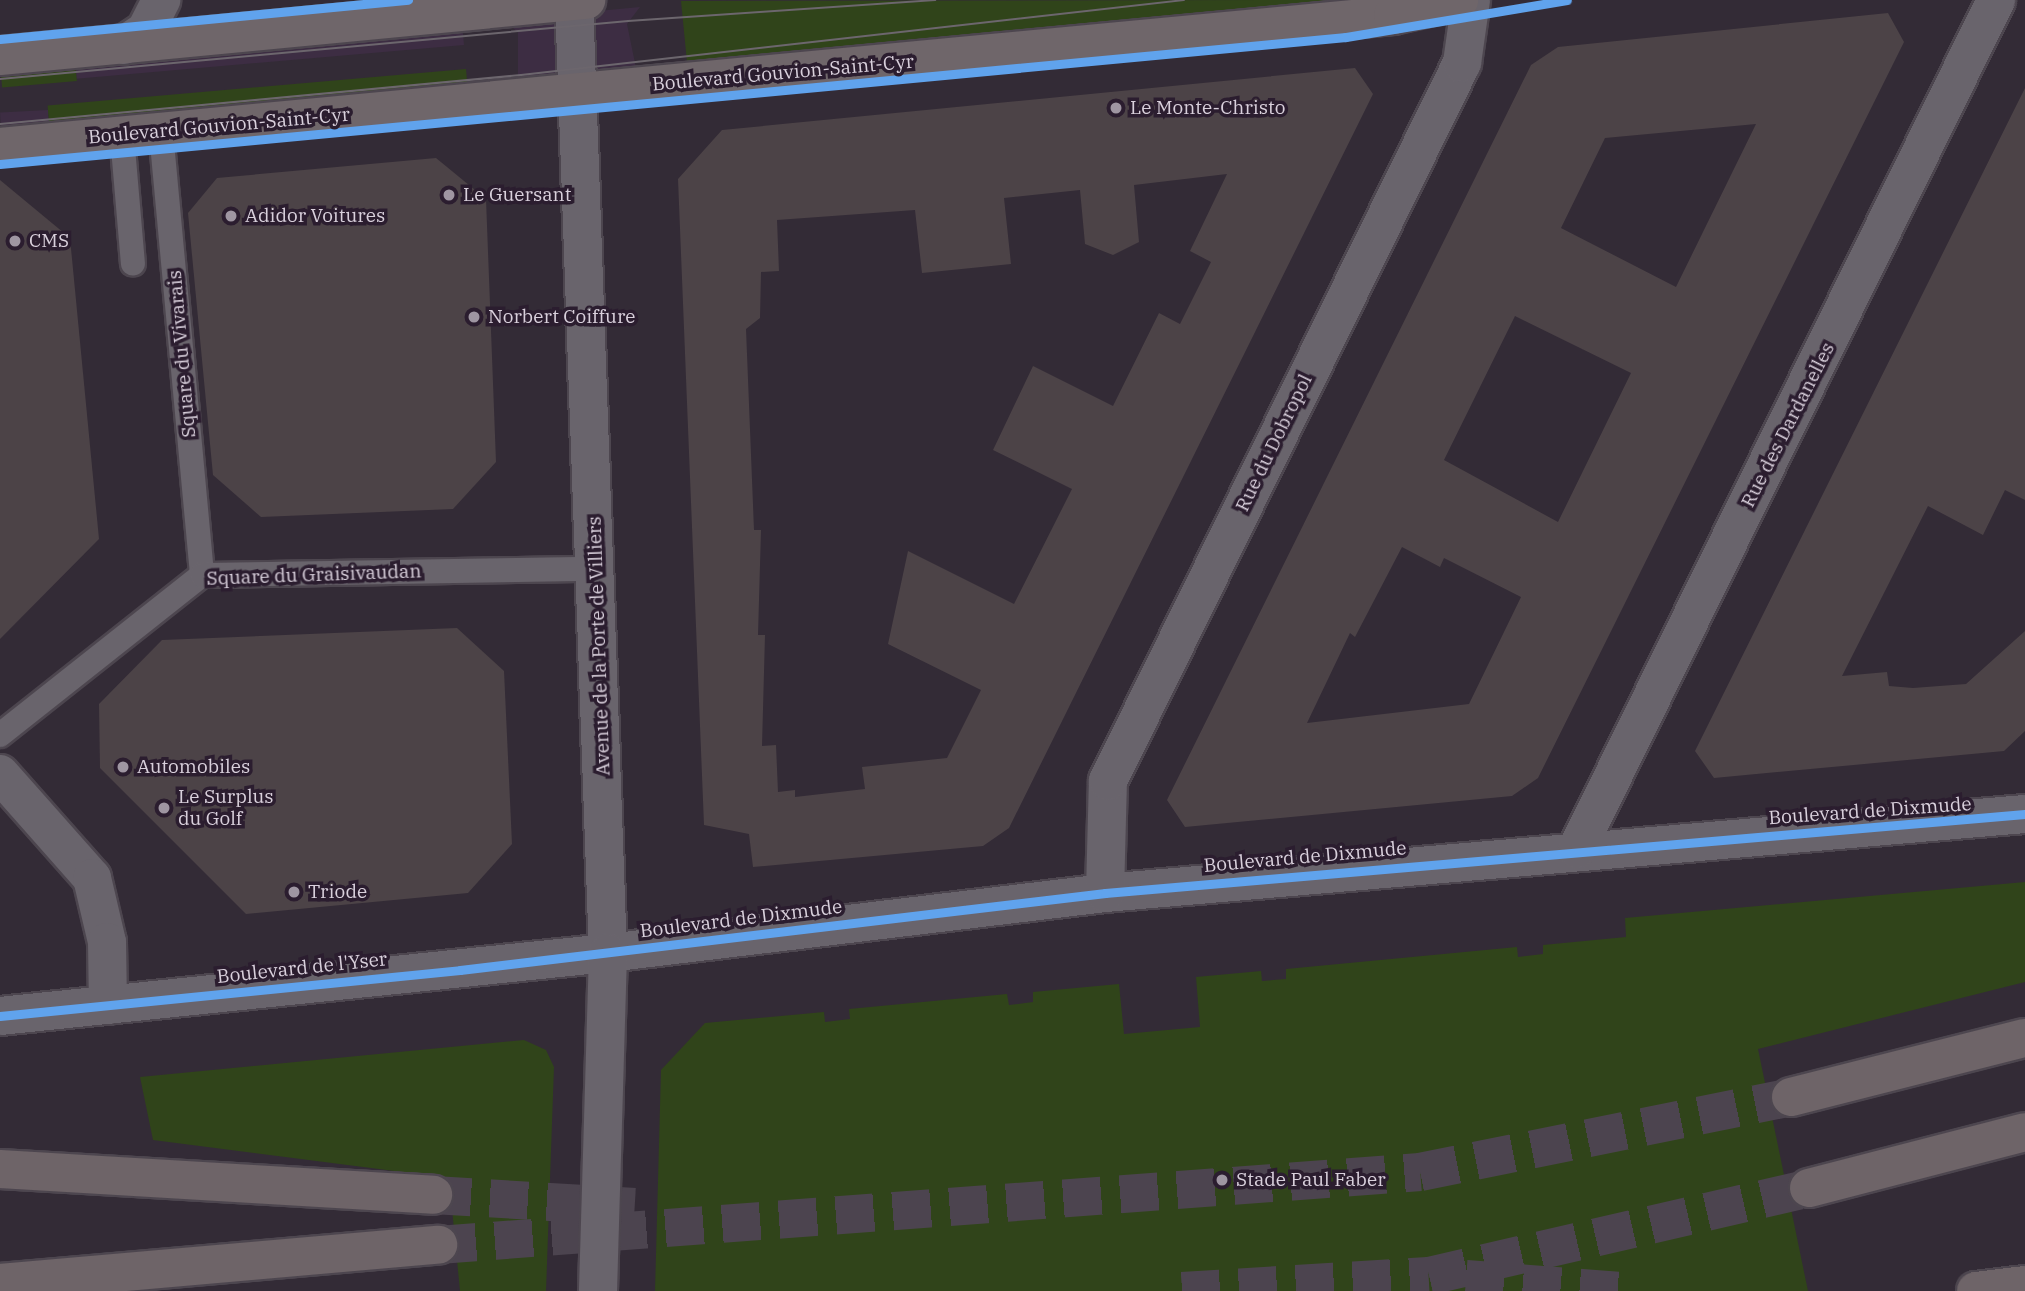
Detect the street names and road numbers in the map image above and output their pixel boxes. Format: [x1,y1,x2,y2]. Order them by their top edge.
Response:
street label: Boulevard Gouvion-Saint-Cyr [651,50,915,96]
street label: Boulevard Gouvion-Saint-Cyr [87,103,351,149]
street label: Square du Vivarais [163,269,201,439]
street label: Rue des Dardanelles [1737,339,1839,511]
street label: Rue du Dobropol [1231,371,1317,515]
street label: Avenue de la Porte de Villiers [583,516,615,776]
street label: Square du Graisivaudan [206,560,422,590]
street label: Boulevard de Dixmude [1768,793,1972,829]
street label: Boulevard de Dixmude [1203,837,1407,877]
street label: Boulevard de Dixmude [639,895,843,943]
street label: Boulevard de l'Yser [216,948,388,988]

